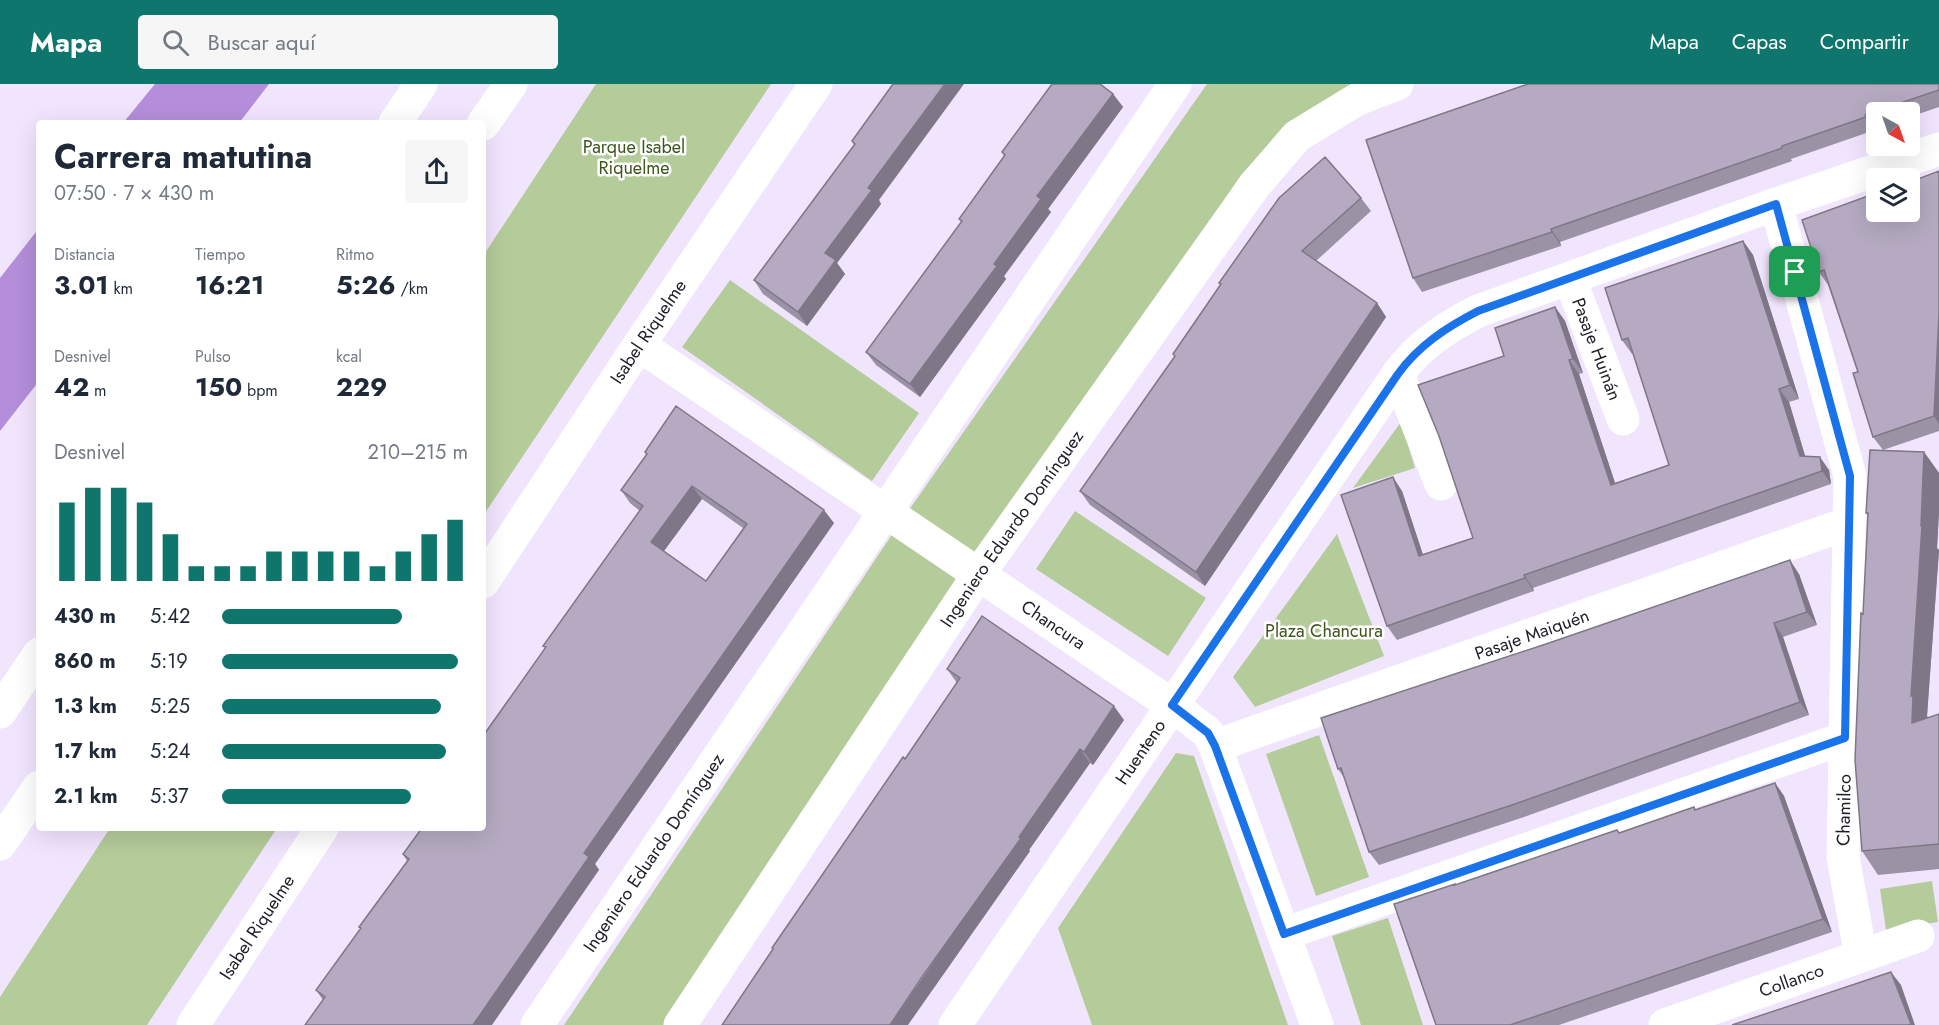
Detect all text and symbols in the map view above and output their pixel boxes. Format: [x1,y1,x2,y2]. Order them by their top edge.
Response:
search box [138,15,558,69]
text: Mapa [30,22,102,63]
icon: search [159,26,192,59]
text: Buscar aquí [207,26,316,58]
text: Mapa [1650,27,1699,57]
text: Capas [1732,27,1787,57]
text: Compartir [1820,27,1909,57]
north arrow [1866,102,1920,156]
map controls [1866,102,1920,222]
text: Carrera matutina [54,133,312,180]
park label: Parque Isabel Riquelme [583,134,685,181]
button: share [405,140,468,203]
button: layers [1866,168,1920,222]
text: 07:50 · 7 × 430 m [54,179,214,208]
text: Distancia [54,243,115,266]
text: Tiempo [195,243,245,266]
text: Ritmo [336,243,374,266]
pin [1769,246,1820,297]
icon: arrive [1778,255,1811,288]
text: 3.01 [54,266,109,304]
text: 16:21 [195,266,264,304]
text: 5:26 [336,266,396,304]
street label: Isabel Riquelme [604,274,693,389]
text: km [109,277,133,300]
text: /km [396,277,428,300]
street label: Pasaje Huinán [1565,294,1628,404]
text: Desnivel [54,345,111,368]
text: Pulso [195,345,231,368]
text: kcal [336,345,362,368]
text: 42 [54,368,89,406]
text: 150 [195,368,242,406]
text: 229 [336,368,388,406]
text: m [89,379,107,402]
text: bpm [242,379,278,402]
street label: Ingeniero Eduardo Domínguez [934,424,1090,632]
text: Desnivel [54,438,125,467]
text: 210–215 m [368,438,468,467]
street label: Chancura [1016,594,1091,656]
text: 430 m [54,602,116,631]
text: 5:42 [150,602,190,631]
street label: Pasaje Maiquén [1471,602,1593,667]
park label: Plaza Chancura [1265,618,1383,644]
text: 860 m [54,647,116,676]
text: 5:19 [150,647,188,676]
text: 1.3 km [54,692,117,721]
text: 5:25 [150,692,190,721]
street label: Huenteno [1109,714,1172,790]
text: 1.7 km [54,737,117,766]
text: 5:24 [150,737,190,766]
street label: Ingeniero Eduardo Domínguez [577,748,731,957]
street label: Chamilco [1830,774,1858,846]
text: 2.1 km [54,782,118,811]
text: 5:37 [150,782,188,811]
street label: Isabel Riquelme [213,870,301,985]
street label: Collanco [1755,957,1827,1004]

